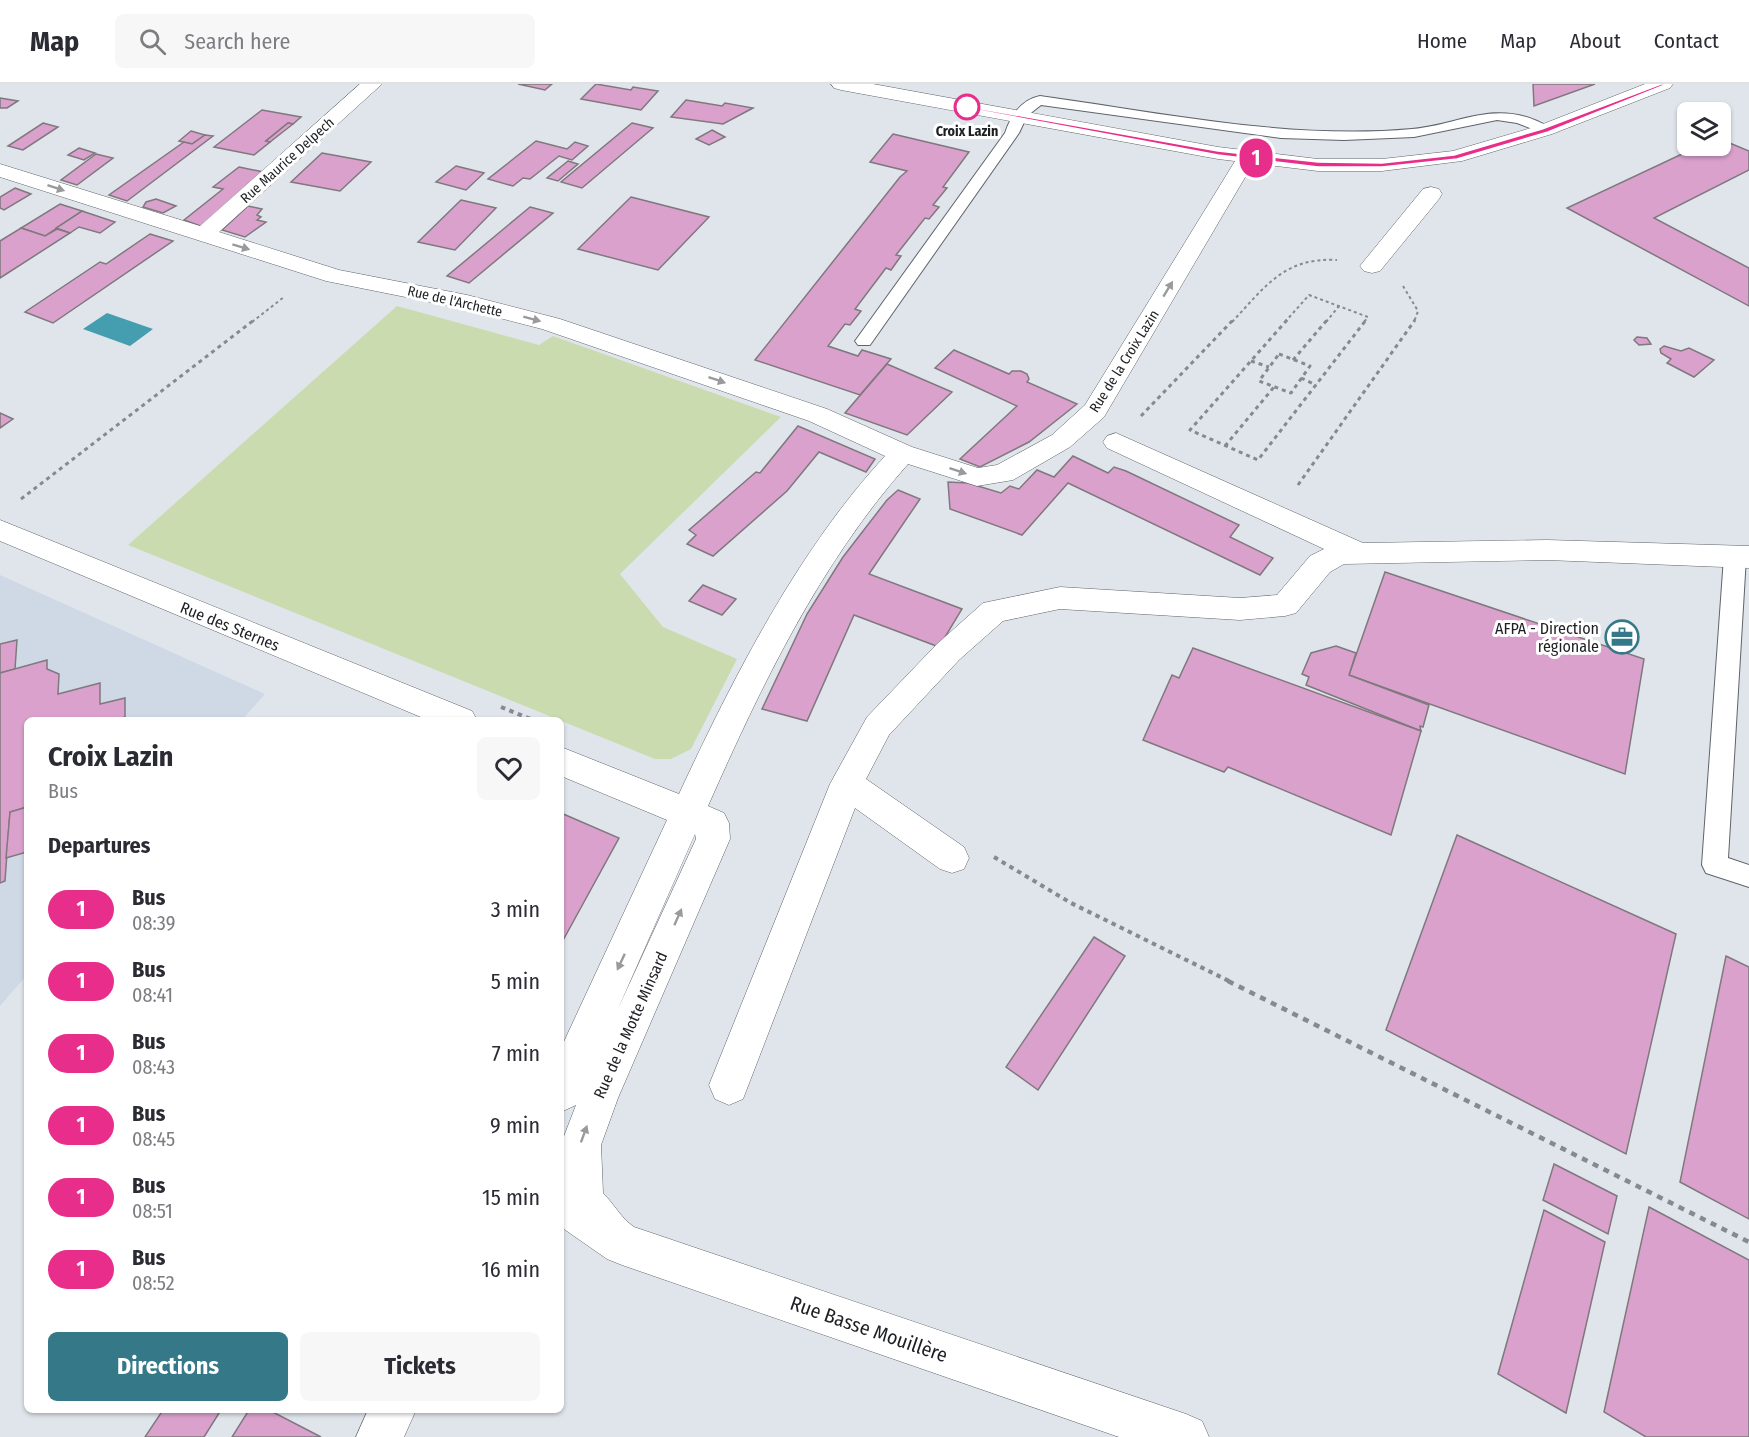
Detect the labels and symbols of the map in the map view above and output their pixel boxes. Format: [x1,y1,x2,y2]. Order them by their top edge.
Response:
marker: Croix Lazin [954,94,980,120]
street label: Rue Maurice Delpech [237,114,338,207]
place label: Croix Lazin [936,123,998,140]
line badge: 1 [1236,138,1276,178]
one-way arrow [47,184,65,193]
one-way arrow [232,243,250,252]
one-way arrow [1163,281,1174,297]
street label: Rue de l'Archette [406,282,504,321]
street label: Rue de la Croix Lazin [1086,307,1163,416]
one-way arrow [524,315,542,324]
one-way arrow [709,376,727,386]
one-way arrow [949,467,967,476]
street label: Rue des Sternes [177,598,282,655]
place label: AFPA - Direction régionale [1495,619,1599,656]
office icon: AFPA - Direction régionale [1604,619,1640,655]
one-way arrow [673,907,683,925]
street label: Rue de la Motte Minsard [590,949,671,1101]
one-way arrow [616,953,625,970]
one-way arrow [580,1125,590,1143]
street label: Rue Basse Mouillère [787,1291,951,1367]

